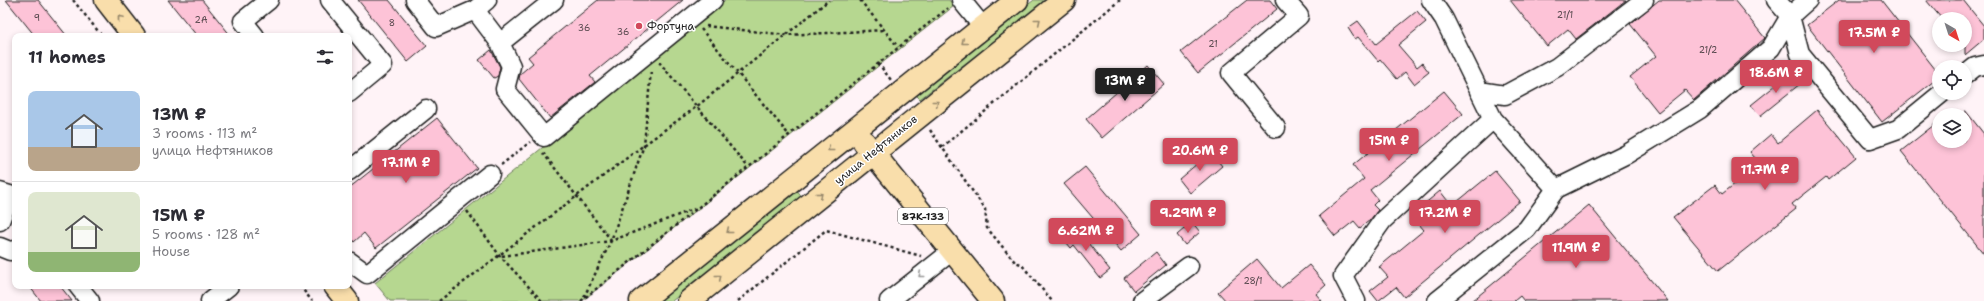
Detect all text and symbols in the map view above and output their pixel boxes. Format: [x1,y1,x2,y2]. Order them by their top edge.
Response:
house number: 21/1 [1557,9,1573,21]
house number: 9 [34,12,40,24]
north arrow [1932,12,1972,52]
map controls [1932,12,1972,148]
house number: 2А [195,14,208,26]
one-way arrow [118,15,125,23]
house number: 8 [389,17,395,29]
place label: Фортуна [647,19,694,34]
one-way arrow [1033,19,1040,26]
pin: 17.5M ₽ [1837,20,1911,54]
marker: Фортуна [634,21,644,31]
house number: 36 [578,22,590,34]
text: 17.5M ₽ [1848,24,1900,41]
house number: 36 [617,26,629,38]
one-way arrow [962,37,969,44]
house number: 21 [1208,38,1218,50]
house number: 21/2 [1699,44,1717,56]
text: 11 homes [28,46,106,68]
icon: filters [314,46,336,68]
pin: 18.6M ₽ [1739,60,1813,94]
button: locate [1932,60,1972,100]
text: 18.6M ₽ [1749,64,1803,81]
pin: 13M ₽ [1097,68,1153,102]
text: 13M ₽ [1104,72,1146,89]
one-way arrow [932,100,939,107]
text: 13M ₽ [152,103,207,125]
icon: home [60,107,108,155]
button: layers [1932,108,1972,148]
street label: улица Нефтяников [831,112,921,188]
text: 3 rooms · 113 m² [152,125,257,142]
pin: 15M ₽ [1361,128,1417,162]
text: 15M ₽ [1369,132,1409,149]
pin: 20.6M ₽ [1163,138,1237,172]
text: улица Нефтяников [152,142,273,159]
text: 20.6M ₽ [1172,142,1228,159]
one-way arrow [827,145,835,152]
pin: 17.1M ₽ [369,150,443,184]
text: 17.1M ₽ [381,154,431,171]
pin: 11.7M ₽ [1728,157,1802,191]
text: 11.7M ₽ [1740,161,1790,178]
one-way arrow [816,193,823,200]
pin: 9.29M ₽ [1151,200,1225,234]
pin: 17.2M ₽ [1408,200,1482,234]
text: 15M ₽ [152,204,206,226]
text: 9.29M ₽ [1159,204,1217,221]
text: 17.2M ₽ [1418,204,1472,221]
icon: home [60,208,108,256]
road number: 87К-133 [898,208,948,224]
pin: 6.62M ₽ [1049,218,1123,252]
text: 6.62M ₽ [1058,222,1114,239]
text: 5 rooms · 128 m² [152,226,260,243]
one-way arrow [726,226,733,233]
pin: 11.9M ₽ [1539,235,1613,269]
text: 11.9M ₽ [1551,239,1601,256]
text: House [152,243,190,260]
one-way arrow [919,270,926,277]
one-way arrow [714,274,722,281]
house number: 28/1 [1243,275,1263,287]

